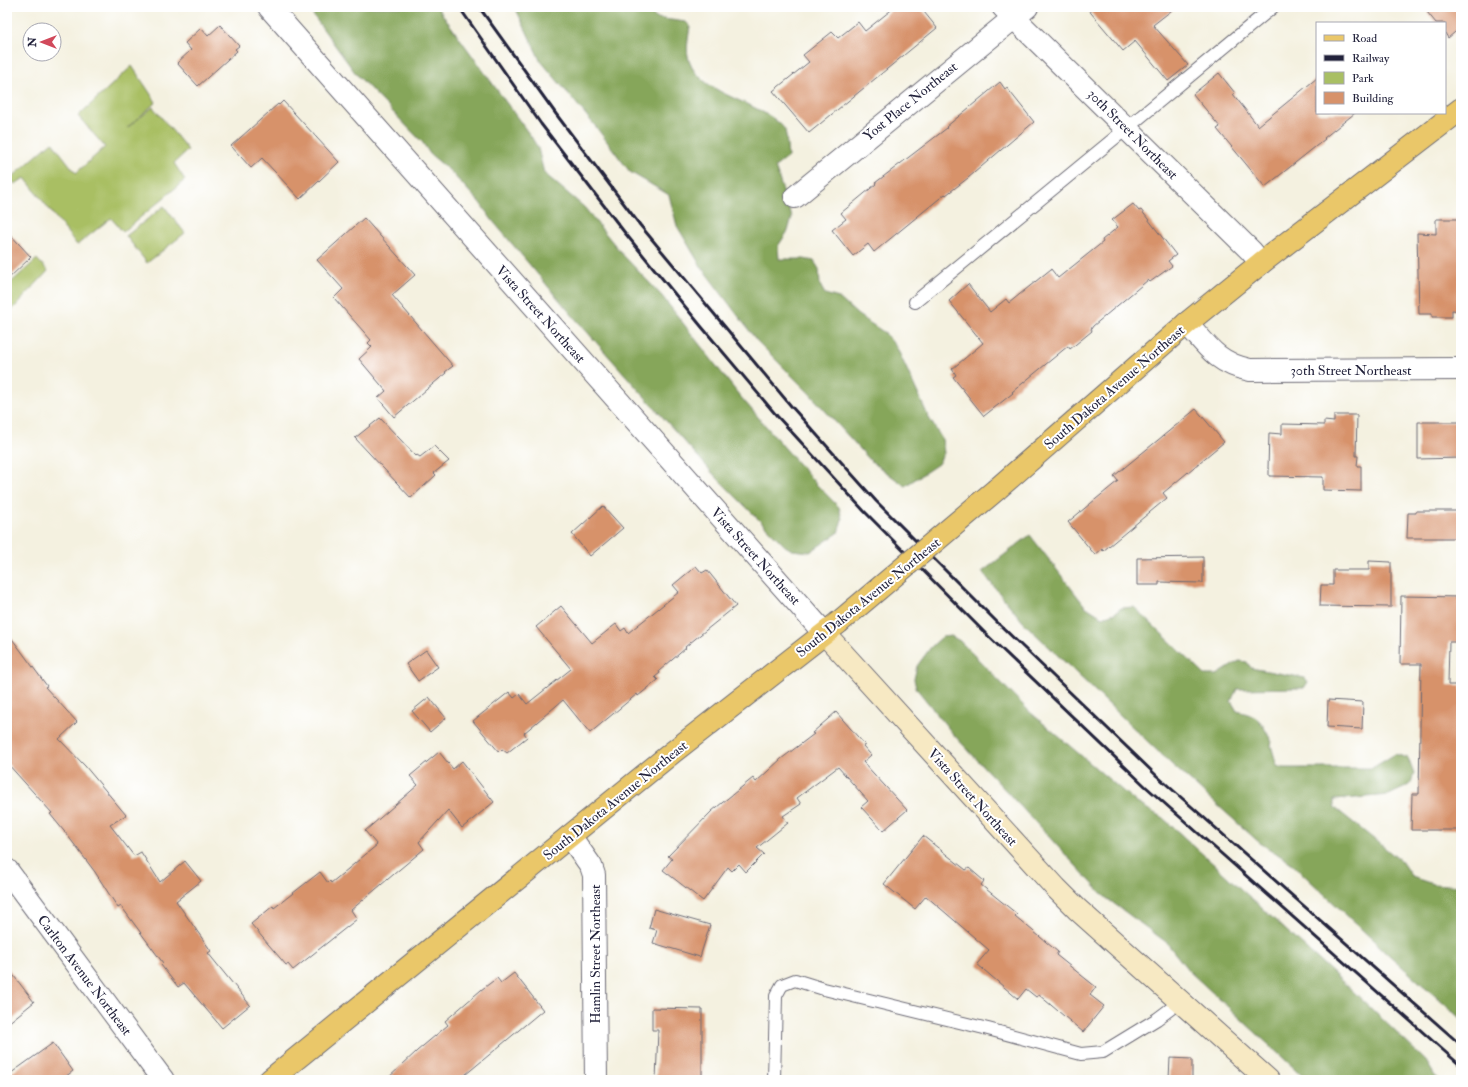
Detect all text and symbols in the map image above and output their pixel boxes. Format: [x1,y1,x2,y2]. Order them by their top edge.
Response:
north arrow [22,22,62,62]
legend [1316,22,1446,114]
text: Road [1352,31,1377,46]
text: N [26,36,39,48]
text: Railway [1352,51,1390,66]
street label: Yost Place Northeast [860,58,961,145]
text: Park [1352,71,1374,86]
street label: 30th Street Northeast [1084,86,1182,183]
text: Building [1352,91,1395,106]
street label: Vista Street Northeast [492,262,589,367]
street label: South Dakota Avenue Northeast [1041,321,1188,453]
street label: 30th Street Northeast [1290,362,1412,379]
street label: Vista Street Northeast [707,504,804,609]
street label: South Dakota Avenue Northeast [793,534,944,661]
street label: South Dakota Avenue Northeast [540,737,691,864]
street label: Vista Street Northeast [924,745,1021,850]
street label: Hamlin Street Northeast [587,884,604,1024]
street label: Carlton Avenue Northeast [34,912,136,1039]

